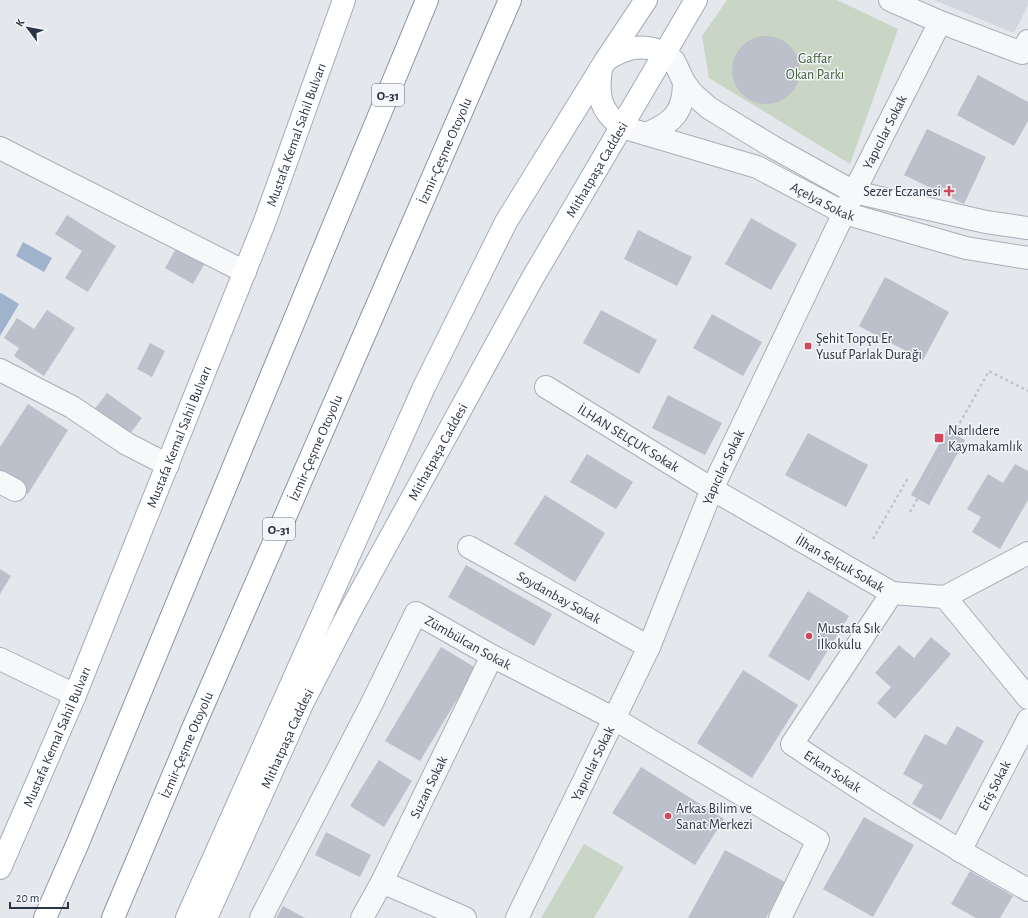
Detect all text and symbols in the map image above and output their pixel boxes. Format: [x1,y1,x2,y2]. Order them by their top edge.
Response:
north arrow [8,8,48,48]
text: K [14,17,27,29]
park label: Gaffar Okan Parkı [786,52,844,82]
street label: Mustafa Kemal Sahil Bulvarı [265,61,329,209]
road number: O-31 [372,84,404,106]
street label: Yapıcılar Sokak [861,93,910,172]
street label: İzmir-Çeşme Otoyolu [413,96,475,206]
street label: Mithatpaşa Caddesi [564,120,631,220]
street label: Açelya Sokak [788,180,857,224]
place label: Sezer Eczanesi [863,185,941,199]
marker: Sezer Eczanesi [944,186,954,196]
place label: Şehit Topçu Er Yusuf Parlak Durağı [816,332,922,362]
marker: Şehit Topçu Er Yusuf Parlak Durağı [803,341,813,351]
street label: Mustafa Kemal Sahil Bulvarı [145,364,214,510]
street label: İzmir-Çeşme Otoyolu [284,393,345,503]
street label: İLHAN SELÇUK Sokak [575,400,682,475]
street label: Mithatpaşa Caddesi [406,401,470,503]
place label: Narlıdere Kaymakamlık [948,424,1023,454]
street label: Yapıcılar Sokak [700,427,748,507]
marker: Narlıdere Kaymakamlık [933,432,945,444]
road number: O-31 [263,518,295,540]
street label: İlhan Selçuk Sokak [793,530,887,595]
street label: Soydanbay Sokak [514,569,603,627]
street label: Zümbülcan Sokak [422,613,514,673]
place label: Mustafa Sık İlkokulu [817,622,881,652]
marker: Mustafa Sık İlkokulu [804,631,814,641]
street label: Mustafa Kemal Sahil Bulvarı [21,665,94,809]
street label: Mithatpaşa Caddesi [259,687,317,791]
street label: İzmir-Çeşme Otoyolu [156,690,216,801]
street label: Yapıcılar Sokak [569,724,618,803]
street label: Erkan Sokak [801,748,864,796]
street label: Suzan Sokak [408,753,451,821]
street label: Eriş Sokak [976,758,1014,813]
place label: Arkas Bilim ve Sanat Merkezi [676,802,753,832]
marker: Arkas Bilim ve Sanat Merkezi [663,811,673,821]
scale bar [10,884,68,910]
text: 20 m [16,892,39,904]

